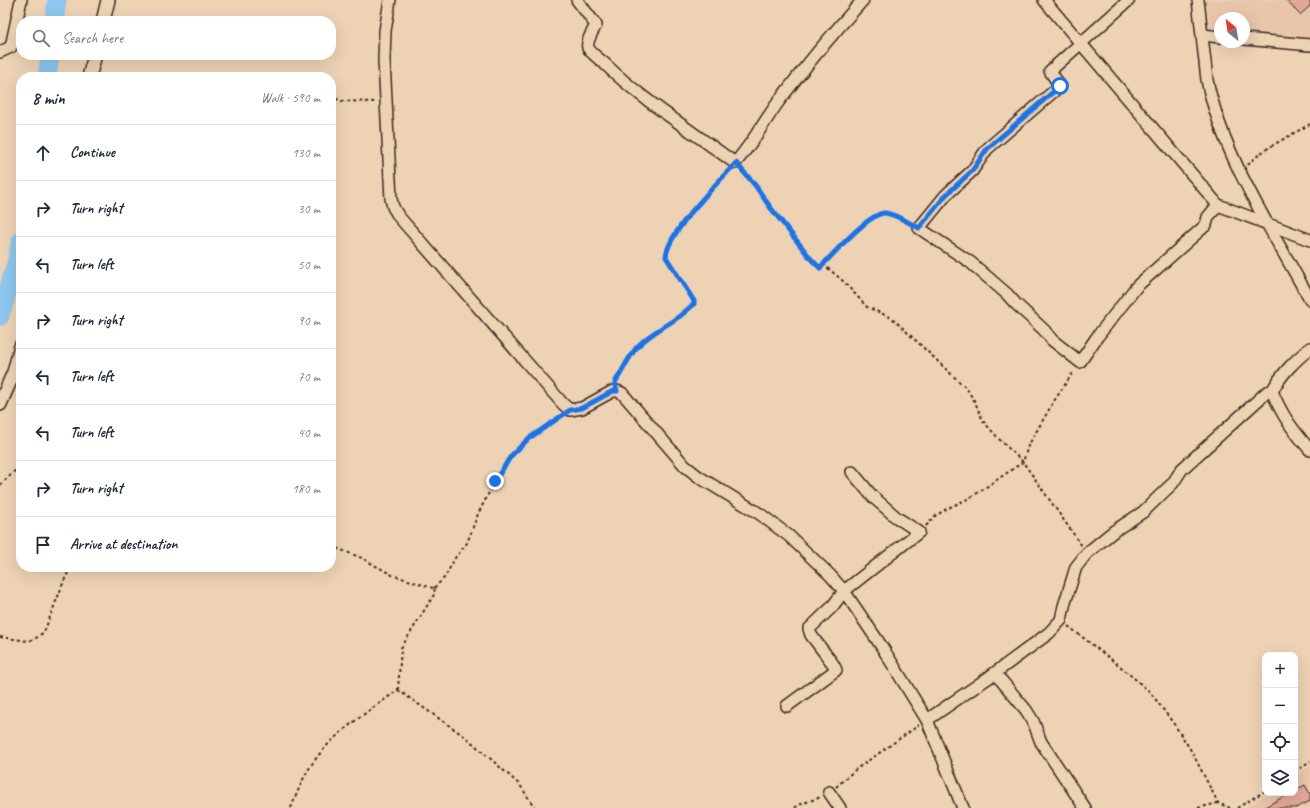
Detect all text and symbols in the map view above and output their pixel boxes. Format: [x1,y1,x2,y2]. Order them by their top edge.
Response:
north arrow [1214,12,1250,48]
search box [16,16,336,60]
icon: search [30,27,52,49]
text: Search here [62,29,123,48]
route start [1051,77,1069,95]
text: 8 min [32,88,65,109]
text: Walk · 590 m [261,90,320,106]
icon: ahead [32,142,54,164]
text: Continue [70,143,115,162]
text: 130 m [292,145,320,161]
icon: right [32,198,54,220]
text: Turn right [70,199,123,218]
text: 30 m [298,201,320,217]
icon: left [32,254,54,276]
text: Turn left [70,255,113,274]
text: 50 m [298,257,320,273]
icon: right [32,310,54,332]
text: Turn right [70,311,123,330]
text: 90 m [298,313,320,329]
icon: left [32,366,54,388]
text: Turn left [70,367,113,386]
text: 70 m [298,369,320,385]
icon: left [32,422,54,444]
text: Turn left [70,423,113,442]
text: 40 m [298,425,320,441]
route end [486,472,504,490]
icon: right [32,478,54,500]
text: Turn right [70,479,123,498]
text: 180 m [292,481,320,497]
icon: arrive [32,534,54,556]
text: Arrive at destination [70,535,177,554]
map controls [1262,652,1298,796]
button: + [1262,652,1298,688]
button: − [1262,688,1298,724]
button: locate [1262,724,1298,760]
button: layers [1262,760,1298,796]

